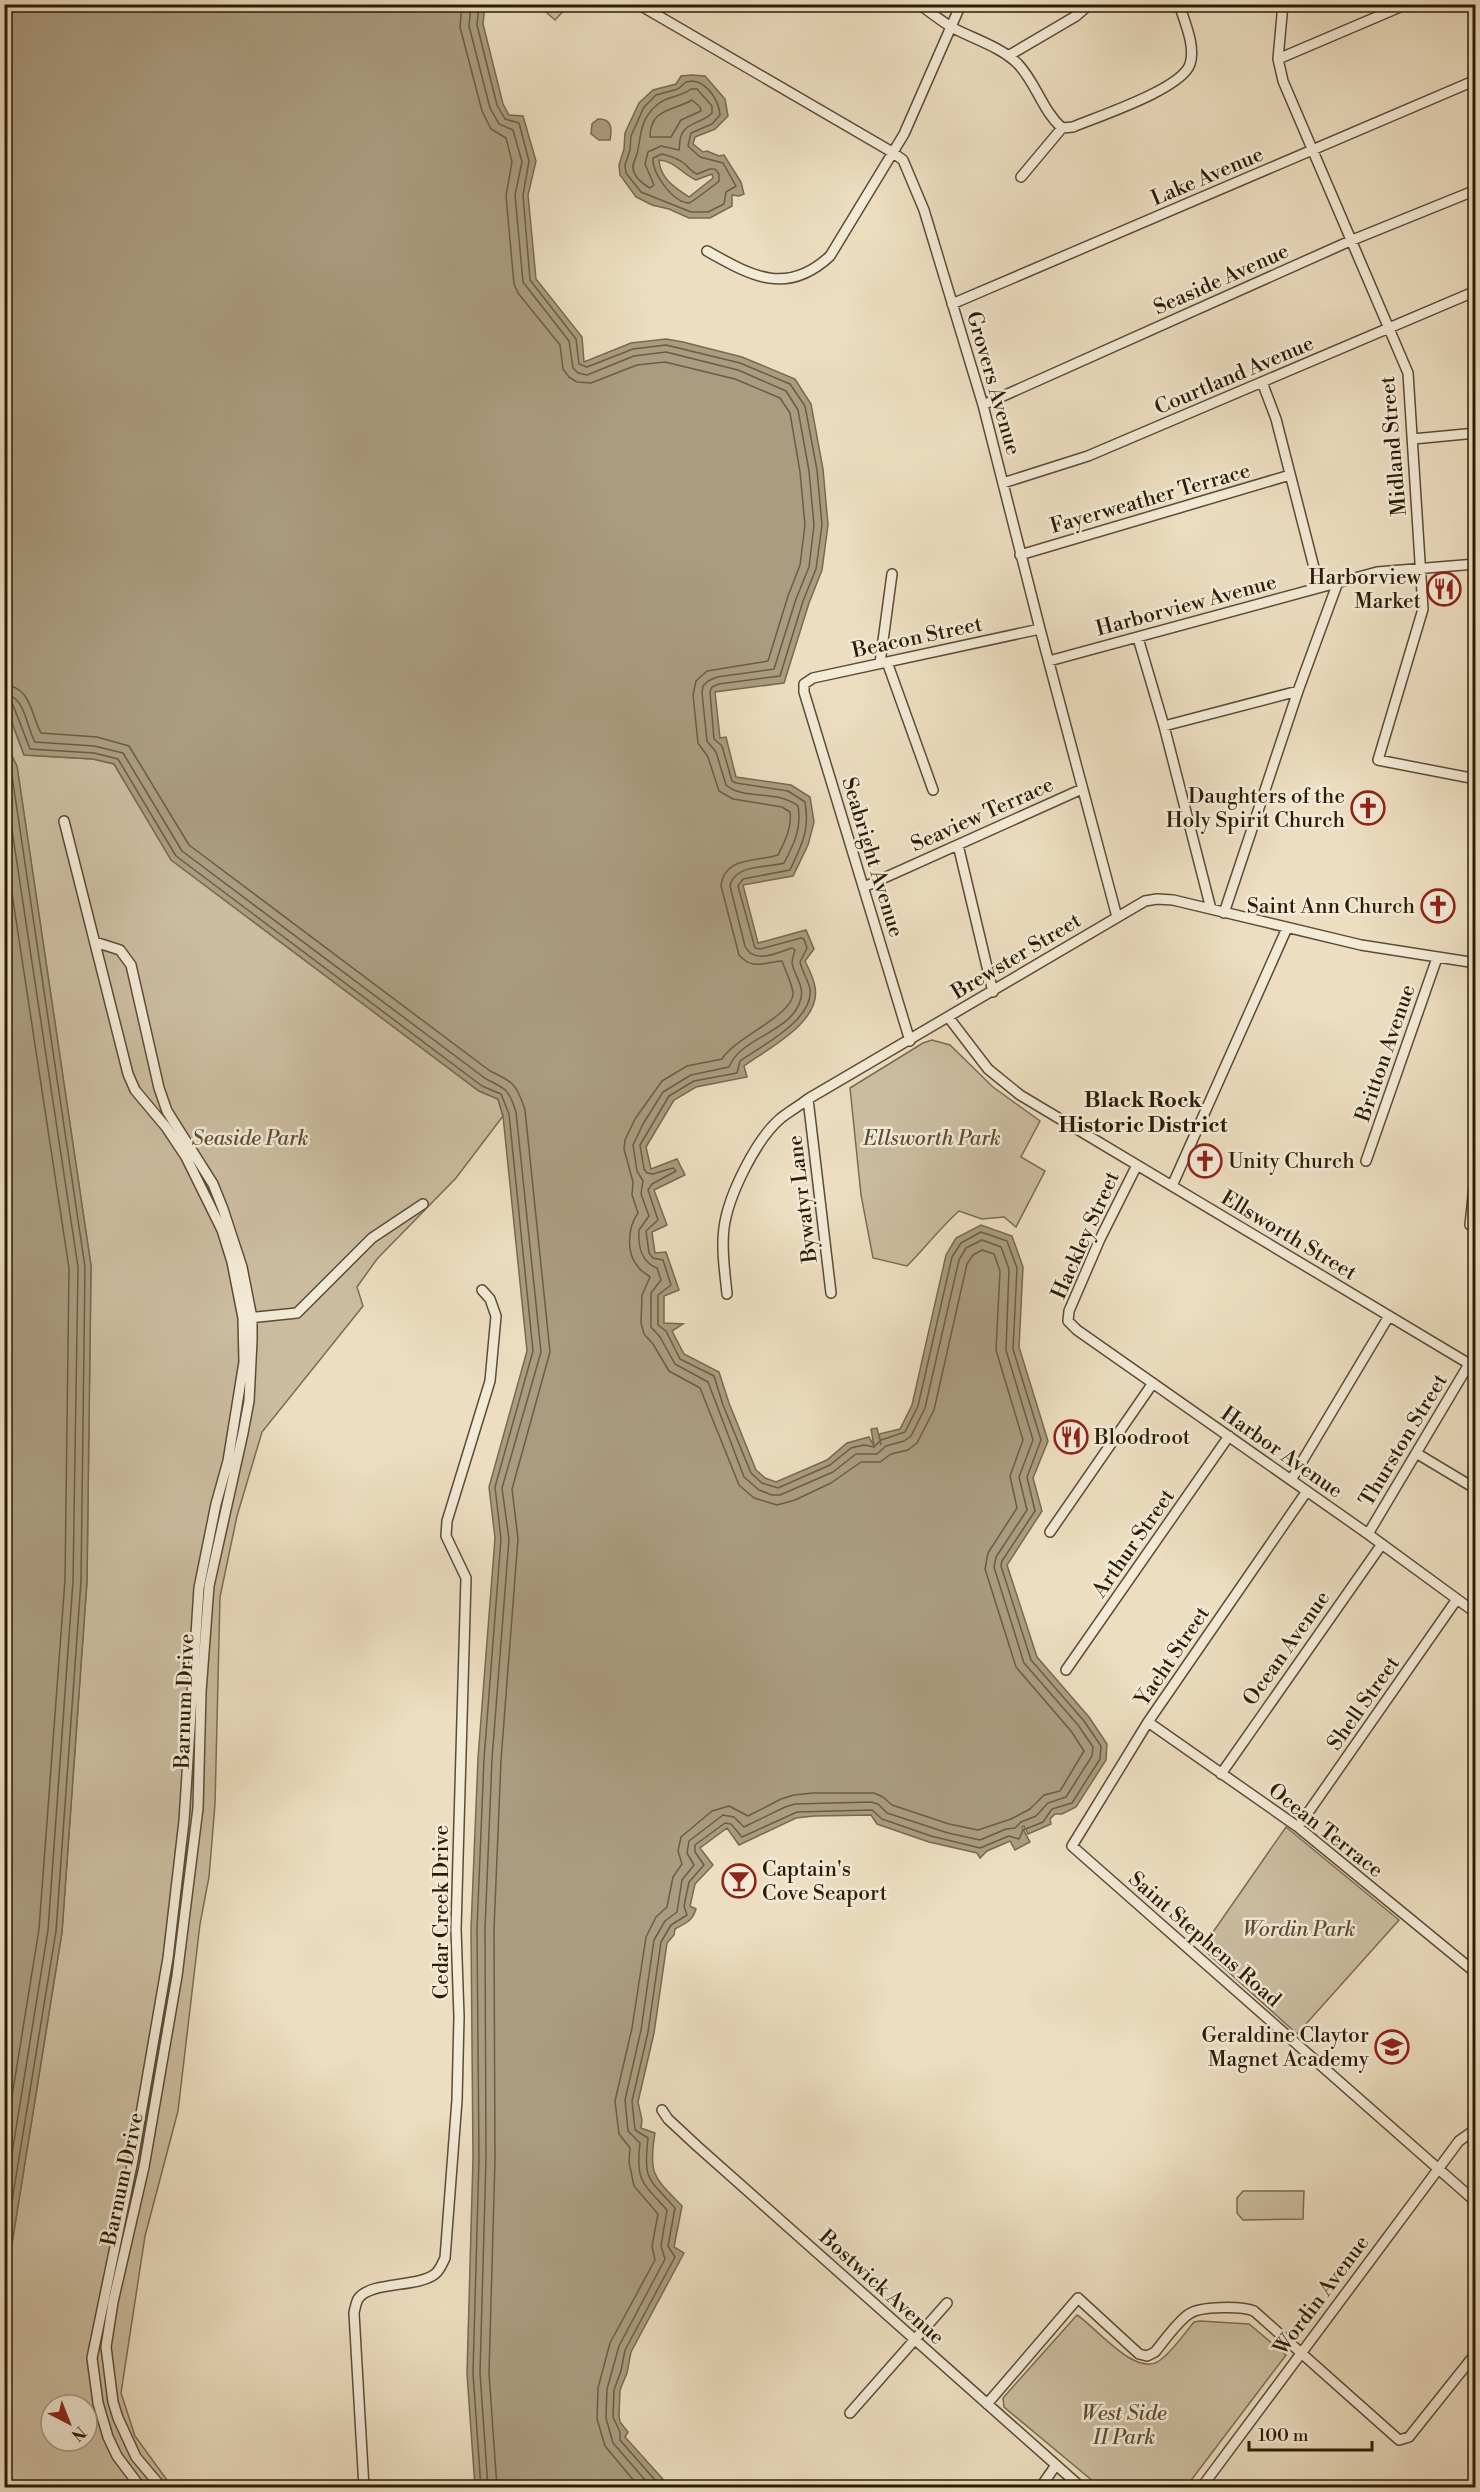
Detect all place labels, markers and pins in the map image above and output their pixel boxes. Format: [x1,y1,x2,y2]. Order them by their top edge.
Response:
place label: Harborview Market [1309,565,1422,615]
restaurant icon: Harborview Market [1426,571,1462,607]
place label: Daughters of the Holy Spirit Church [1166,784,1345,834]
church icon: Daughters of the Holy Spirit Church [1350,790,1386,826]
church icon: Saint Ann Church [1420,888,1456,924]
place label: Saint Ann Church [1247,894,1415,920]
church icon: Unity Church [1187,1143,1223,1179]
place label: Unity Church [1228,1149,1355,1175]
restaurant icon: Bloodroot [1053,1419,1089,1455]
place label: Bloodroot [1093,1425,1191,1451]
place label: Captain's Cove Seaport [762,1857,888,1907]
bar icon: Captain's Cove Seaport [721,1863,757,1899]
place label: Geraldine Claytor Magnet Academy [1201,2023,1370,2073]
school or university icon: Geraldine Claytor Magnet Academy [1374,2029,1410,2065]

